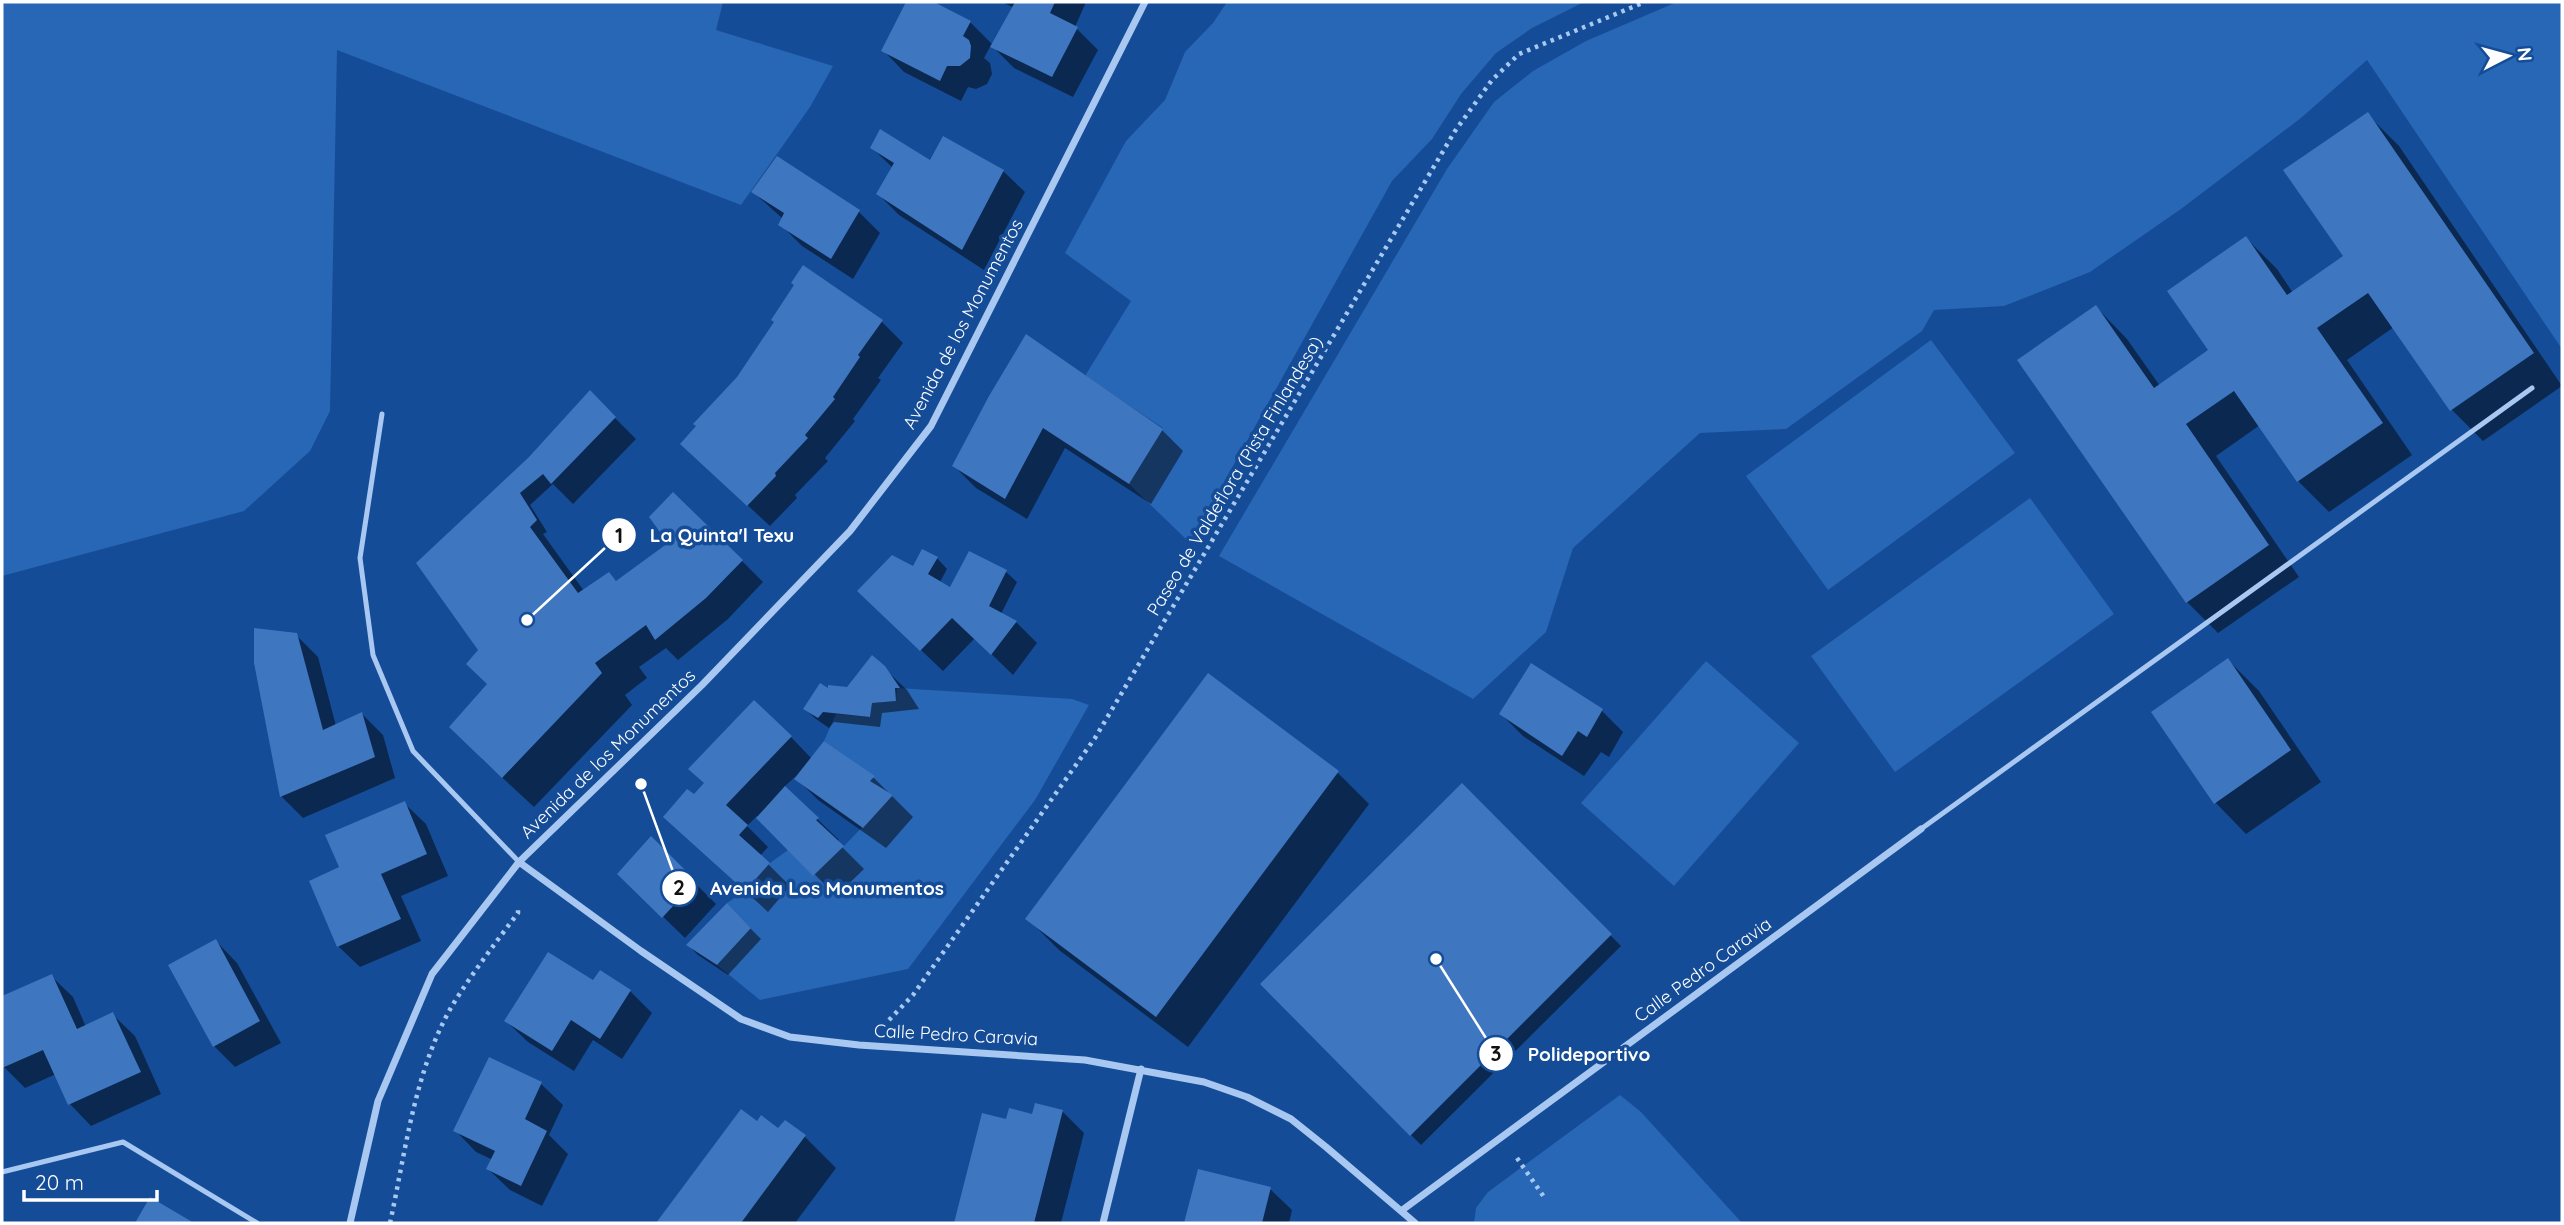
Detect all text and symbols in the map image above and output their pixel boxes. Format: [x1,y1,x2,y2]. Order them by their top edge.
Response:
north arrow [2473,21,2543,91]
text: N [2512,46,2538,62]
street label: Avenida de los Monumentos [897,215,1028,433]
street label: Paseo de Valdeflora (Pista Finlandesa) [1142,332,1327,620]
callout: La Quinta'l Texu [601,515,809,555]
text: 1 [615,522,623,548]
text: La Quinta'l Texu [650,523,794,547]
street label: Avenida de los Monumentos [515,664,700,843]
callout: Avenida Los Monumentos [661,868,958,908]
text: 2 [673,874,685,900]
text: Avenida Los Monumentos [710,876,944,900]
street label: Calle Pedro Caravia [1630,912,1776,1027]
street label: Calle Pedro Caravia [873,1019,1039,1050]
callout: Polideportivo [1478,1034,1664,1074]
text: 3 [1490,1040,1502,1066]
text: Polideportivo [1528,1042,1650,1066]
scale bar [24,1158,158,1202]
text: 20 m [35,1169,84,1195]

